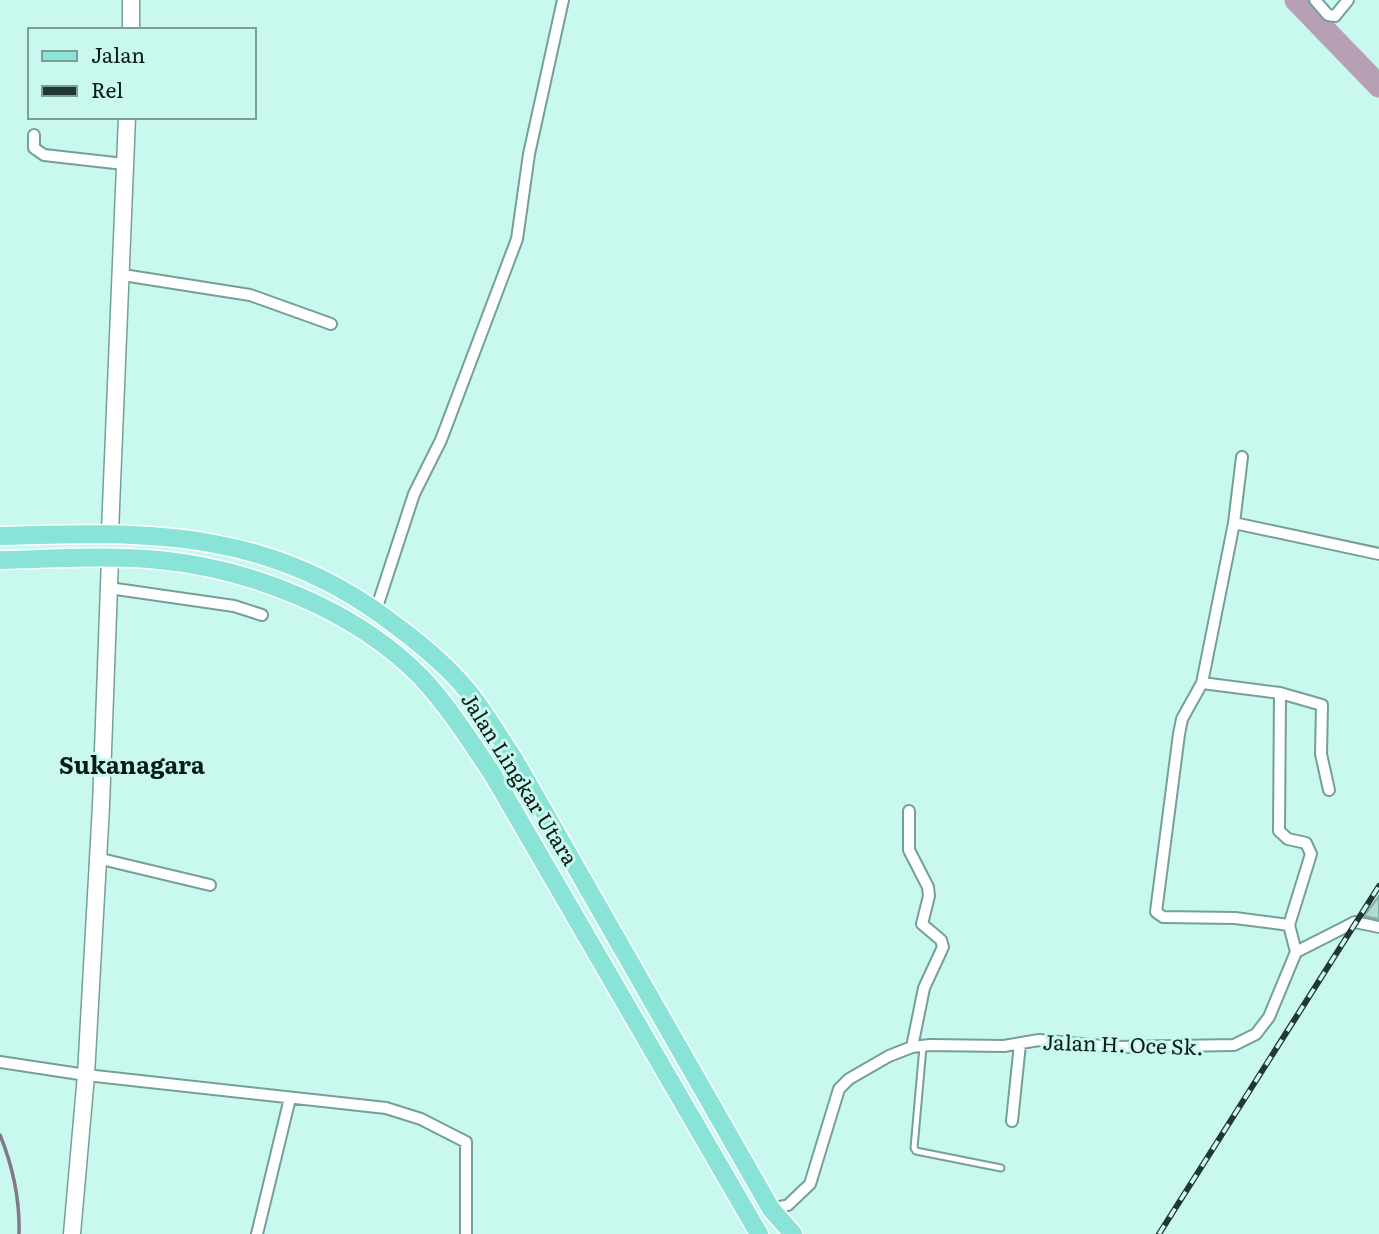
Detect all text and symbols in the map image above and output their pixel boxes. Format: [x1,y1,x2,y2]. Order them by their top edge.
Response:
legend [28,28,256,119]
text: Jalan [91,38,145,69]
text: Rel [91,73,123,104]
street label: Jalan Lingkar Utara [455,685,587,871]
district label: Sukanagara [59,746,205,781]
street label: Jalan H. Oce Sk. [1042,1025,1204,1061]

